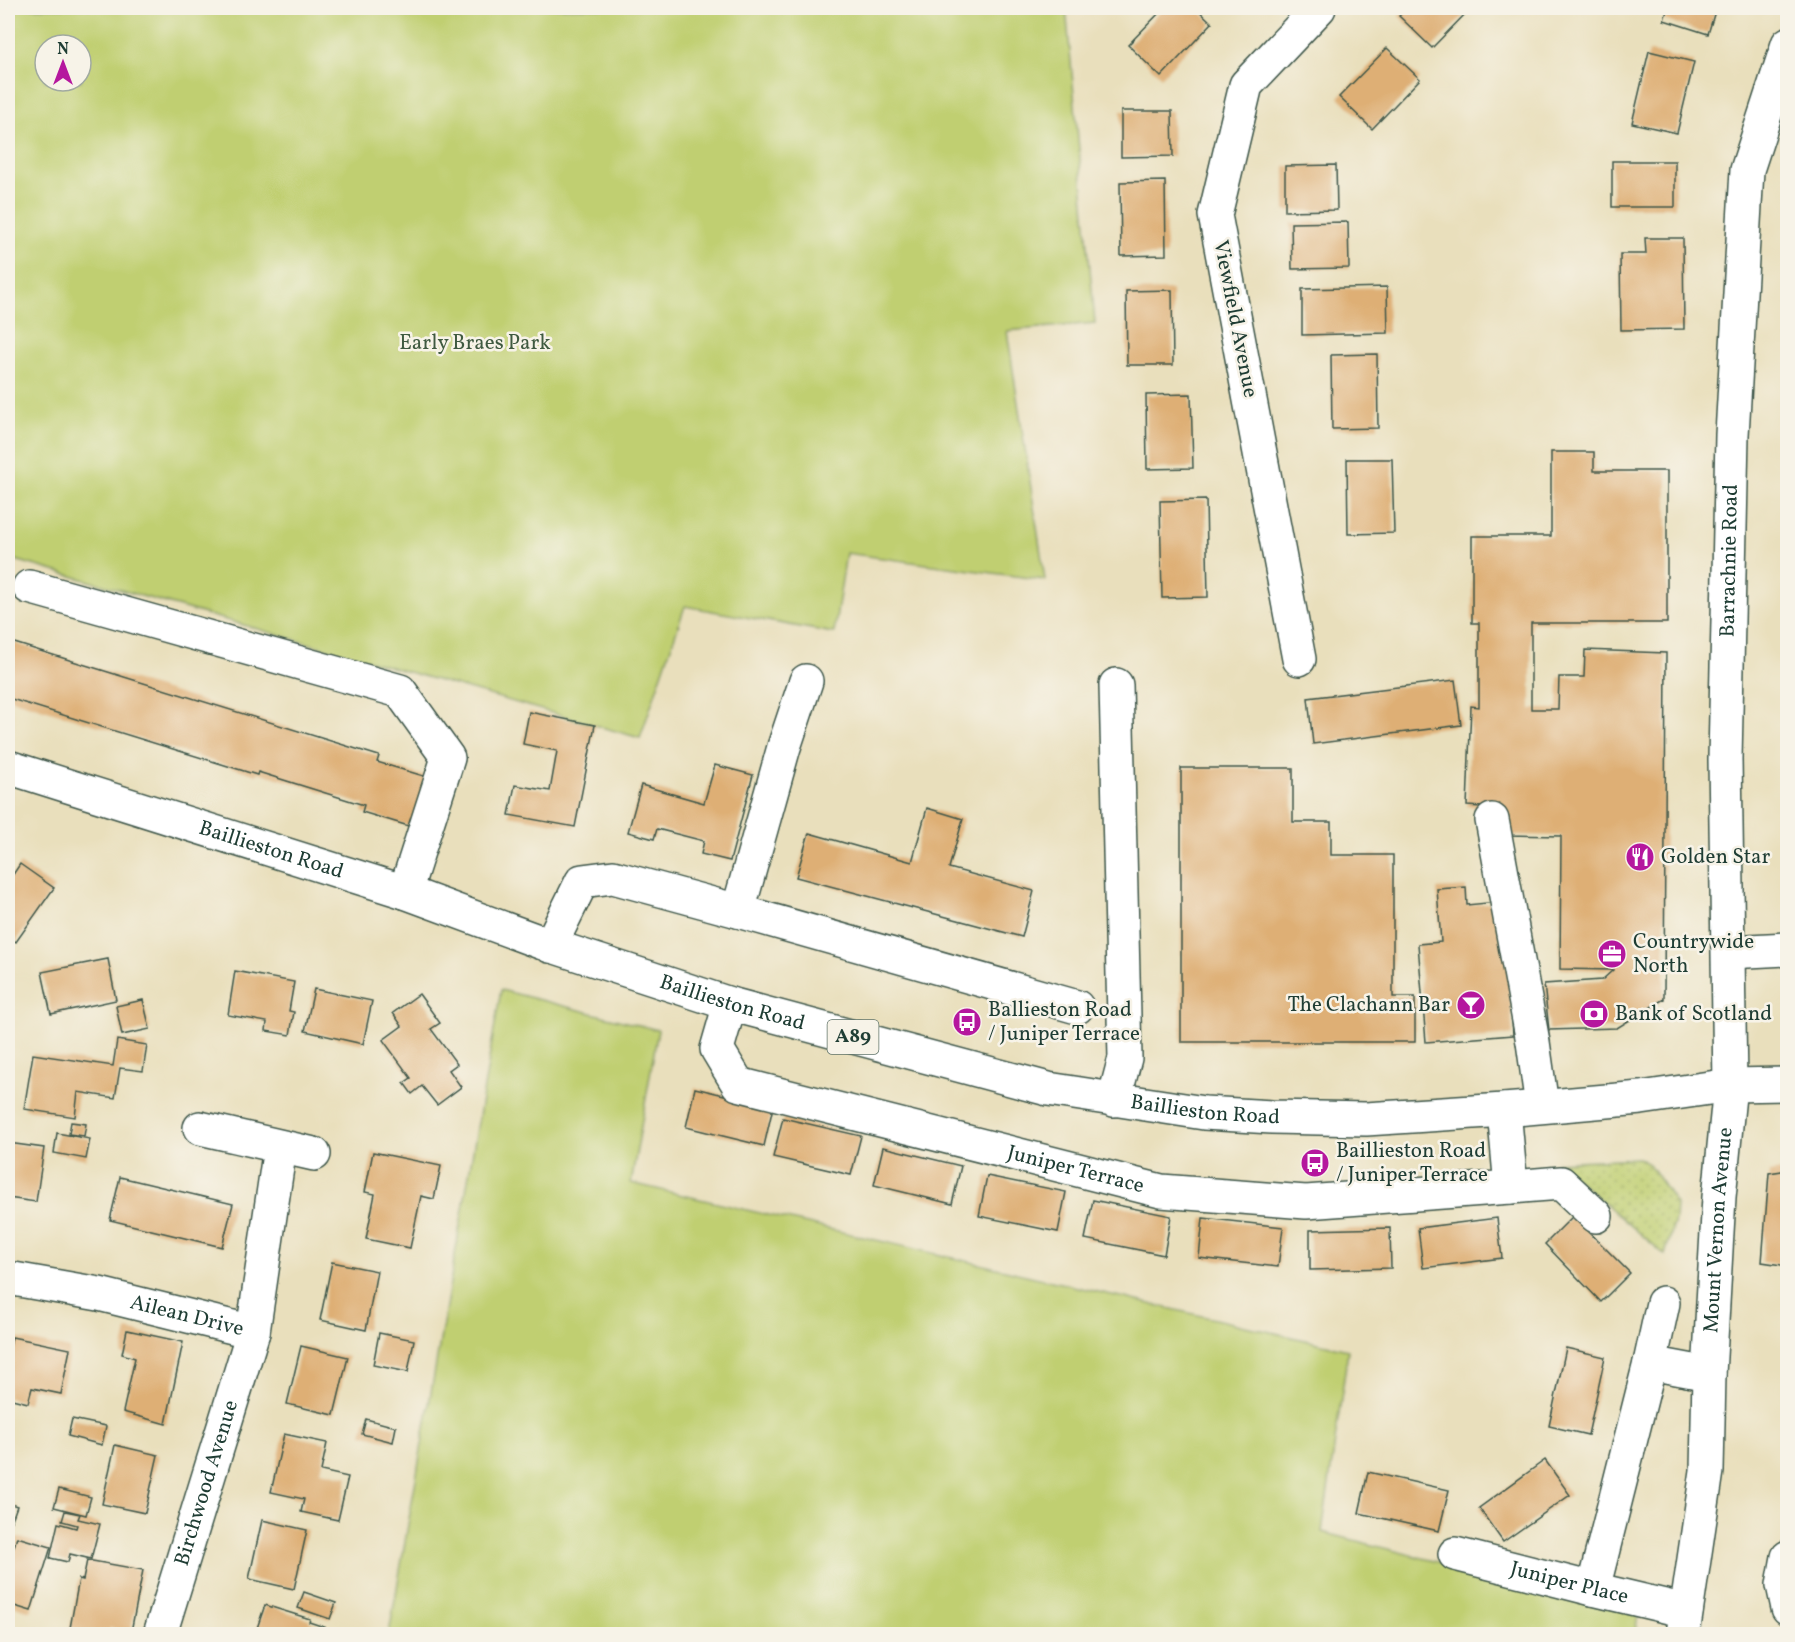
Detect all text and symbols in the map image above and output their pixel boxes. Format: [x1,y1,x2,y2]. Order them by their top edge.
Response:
north arrow [33,33,93,93]
text: N [57,39,69,61]
street label: Viewfield Avenue [1206,238,1264,400]
park label: Early Braes Park [399,329,551,358]
street label: Barrachnie Road [1713,484,1745,638]
street label: Baillieston Road [195,813,347,886]
restaurant icon: Golden Star [1624,841,1656,873]
place label: Golden Star [1661,843,1771,872]
place label: Countrywide North [1633,928,1754,981]
office icon: Countrywide North [1596,938,1628,970]
street label: Baillieston Road [656,968,808,1038]
bar icon: The Clachann Bar [1455,989,1487,1021]
place label: The Clachann Bar [1288,991,1450,1020]
place label: Ballieston Road / Juniper Terrace [988,996,1140,1049]
bank icon: Bank of Scotland [1578,998,1610,1030]
place label: Bank of Scotland [1615,1000,1772,1029]
bus stop icon: Ballieston Road / Juniper Terrace [951,1006,983,1038]
road number: A89 [828,1020,878,1054]
street label: Baillieston Road [1128,1087,1280,1132]
street label: Mount Vernon Avenue [1697,1126,1740,1334]
place label: Baillieston Road / Juniper Terrace [1336,1137,1488,1190]
street label: Juniper Terrace [1004,1138,1147,1201]
bus stop icon: Baillieston Road / Juniper Terrace [1299,1147,1331,1179]
street label: Ailean Drive [127,1288,247,1344]
street label: Birchwood Avenue [167,1396,246,1569]
street label: Juniper Place [1507,1554,1632,1611]

